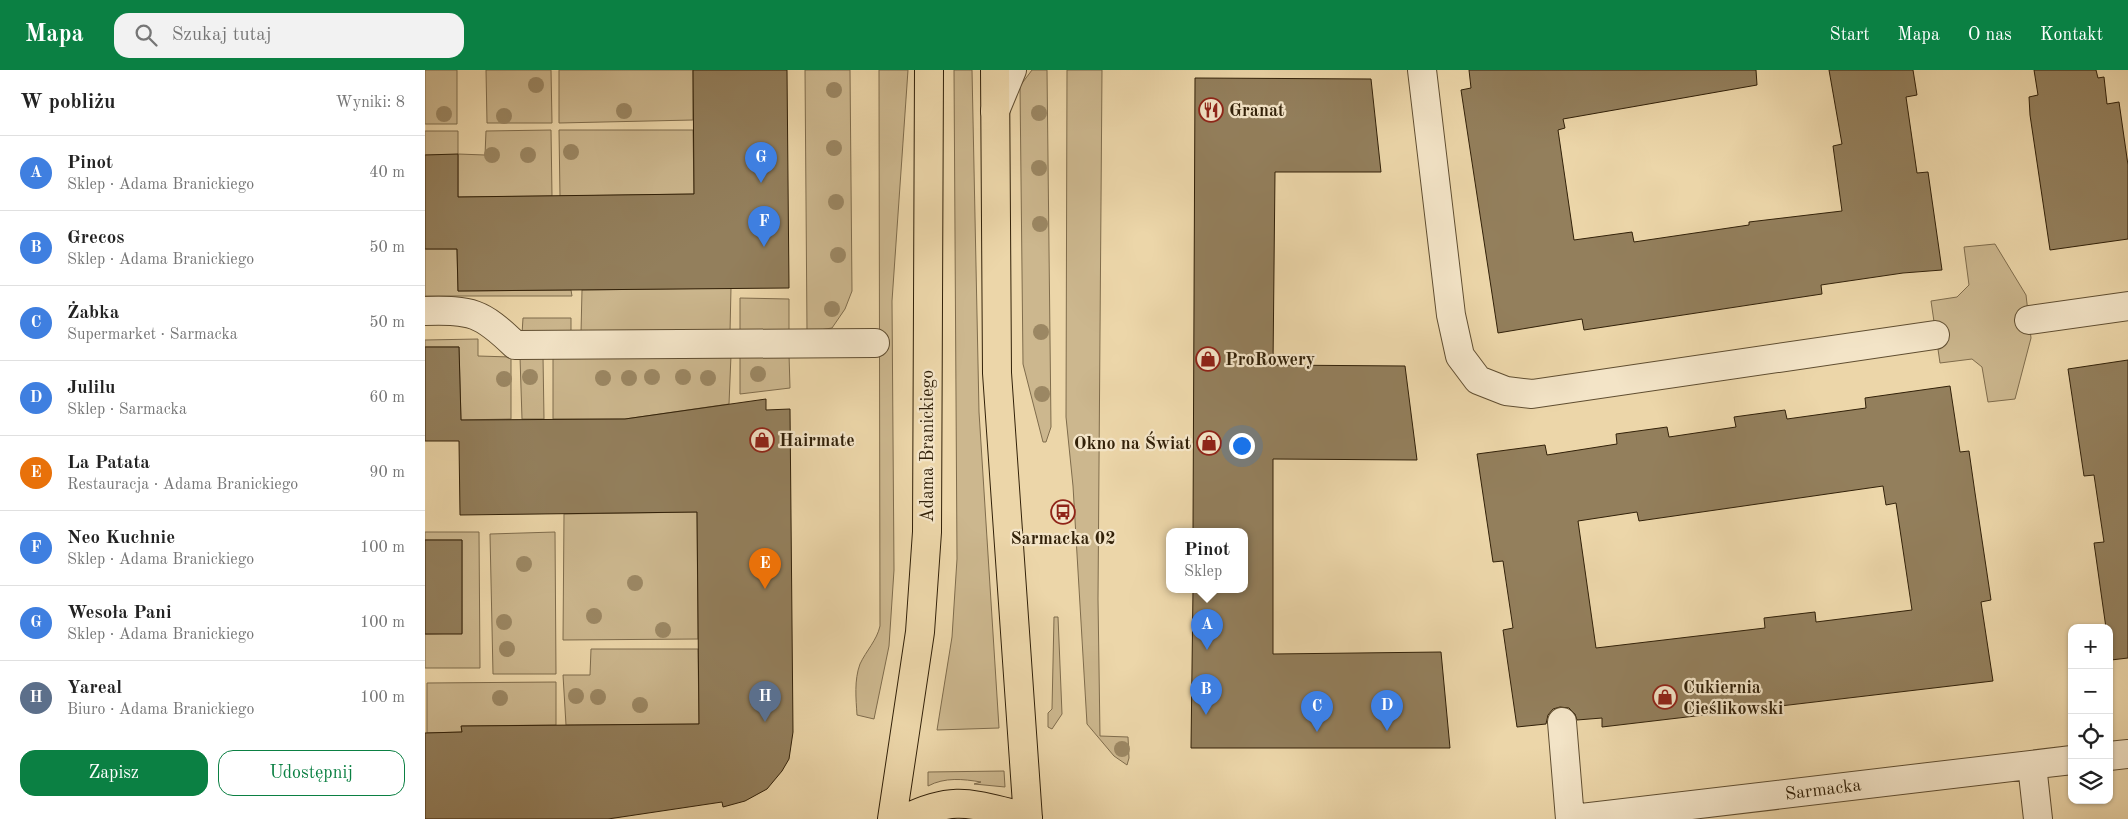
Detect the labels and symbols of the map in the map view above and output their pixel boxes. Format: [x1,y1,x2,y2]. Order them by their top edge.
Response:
restaurant icon: Granat [1198,97,1224,123]
place label: Granat [1229,102,1285,120]
pin: G [745,142,777,183]
pin: F [748,206,780,247]
shop icon: ProRowery [1195,346,1221,372]
place label: ProRowery [1225,351,1315,369]
street label: Adama Branickiego [919,370,937,522]
shop icon: Hairmate [749,427,775,453]
shop icon: Okno na Świat [1196,430,1222,456]
place label: Okno na Świat [1074,431,1191,453]
place label: Hairmate [779,432,855,450]
your location [1229,433,1255,459]
bus stop icon: Sarmacka 02 [1050,499,1076,525]
place label: Sarmacka 02 [1010,530,1116,548]
pin: E [749,548,781,589]
pin: A [1191,609,1223,650]
pin: B [1190,674,1222,715]
place label: Cukiernia Cieślikowski [1683,679,1783,718]
pin: H [749,681,781,722]
shop icon: Cukiernia Cieślikowski [1652,684,1678,710]
pin: D [1371,690,1403,731]
pin: C [1301,691,1333,732]
street label: Sarmacka [1784,776,1862,804]

